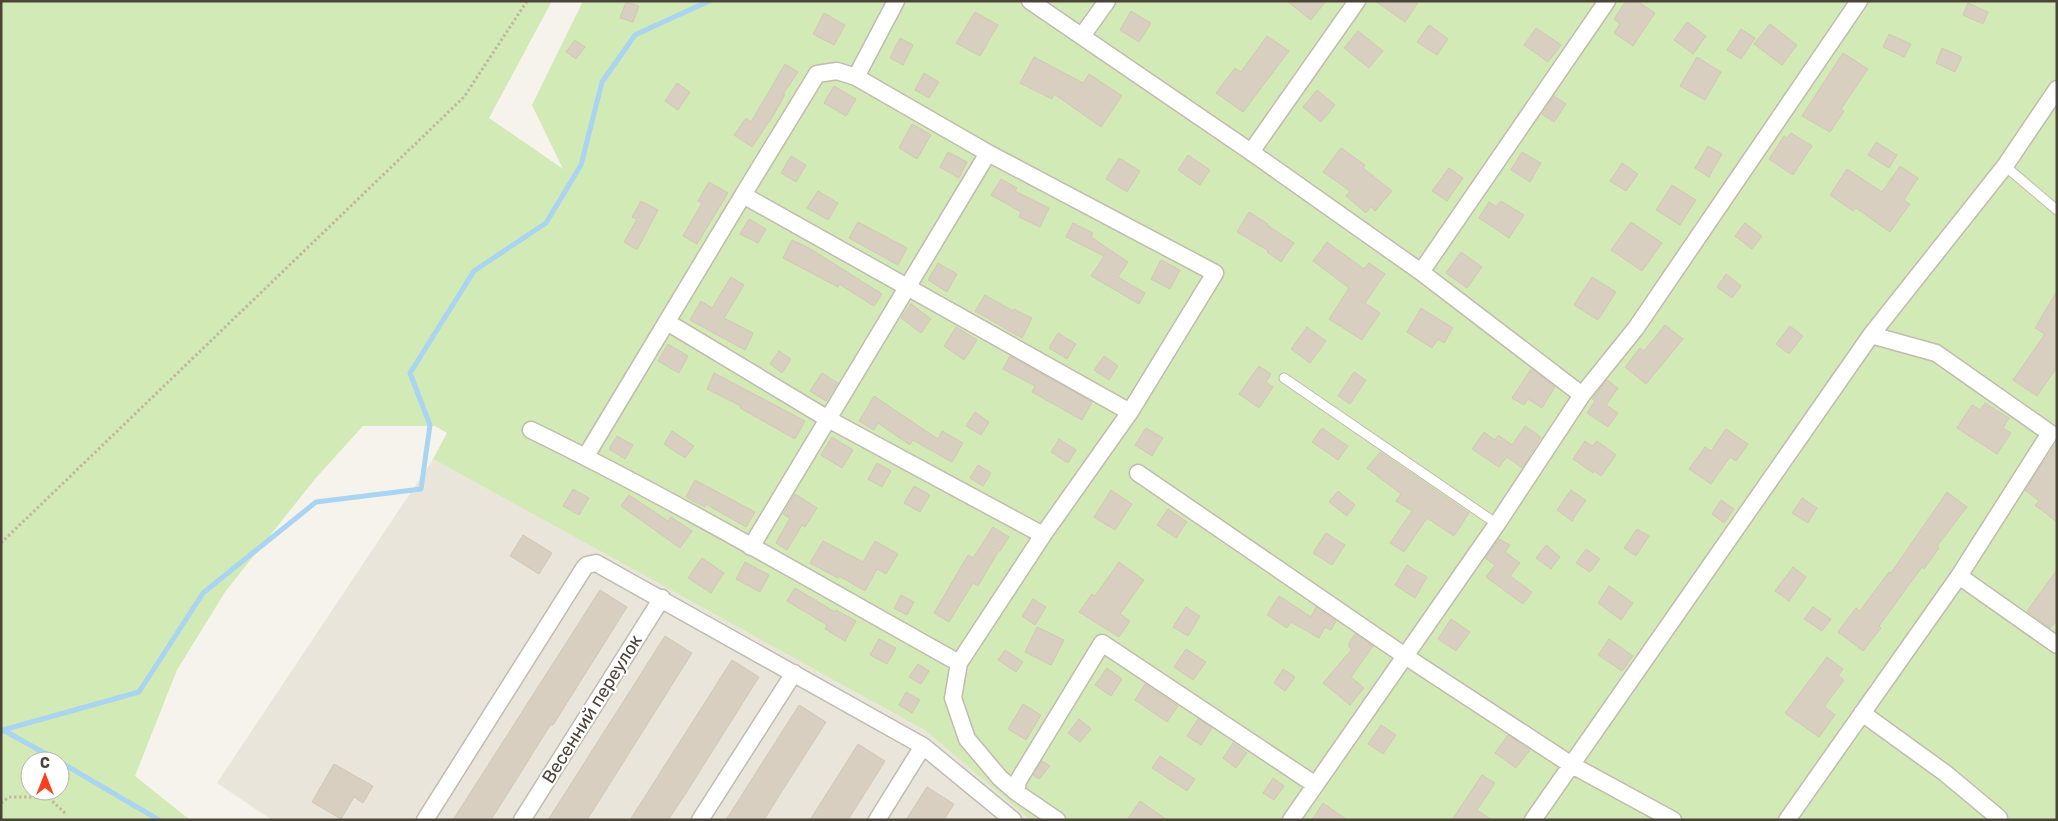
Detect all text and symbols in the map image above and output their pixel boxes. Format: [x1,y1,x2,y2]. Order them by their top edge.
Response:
street label: Весенний переулок [537,630,647,787]
north arrow [20,751,70,801]
text: С [40,755,50,772]

